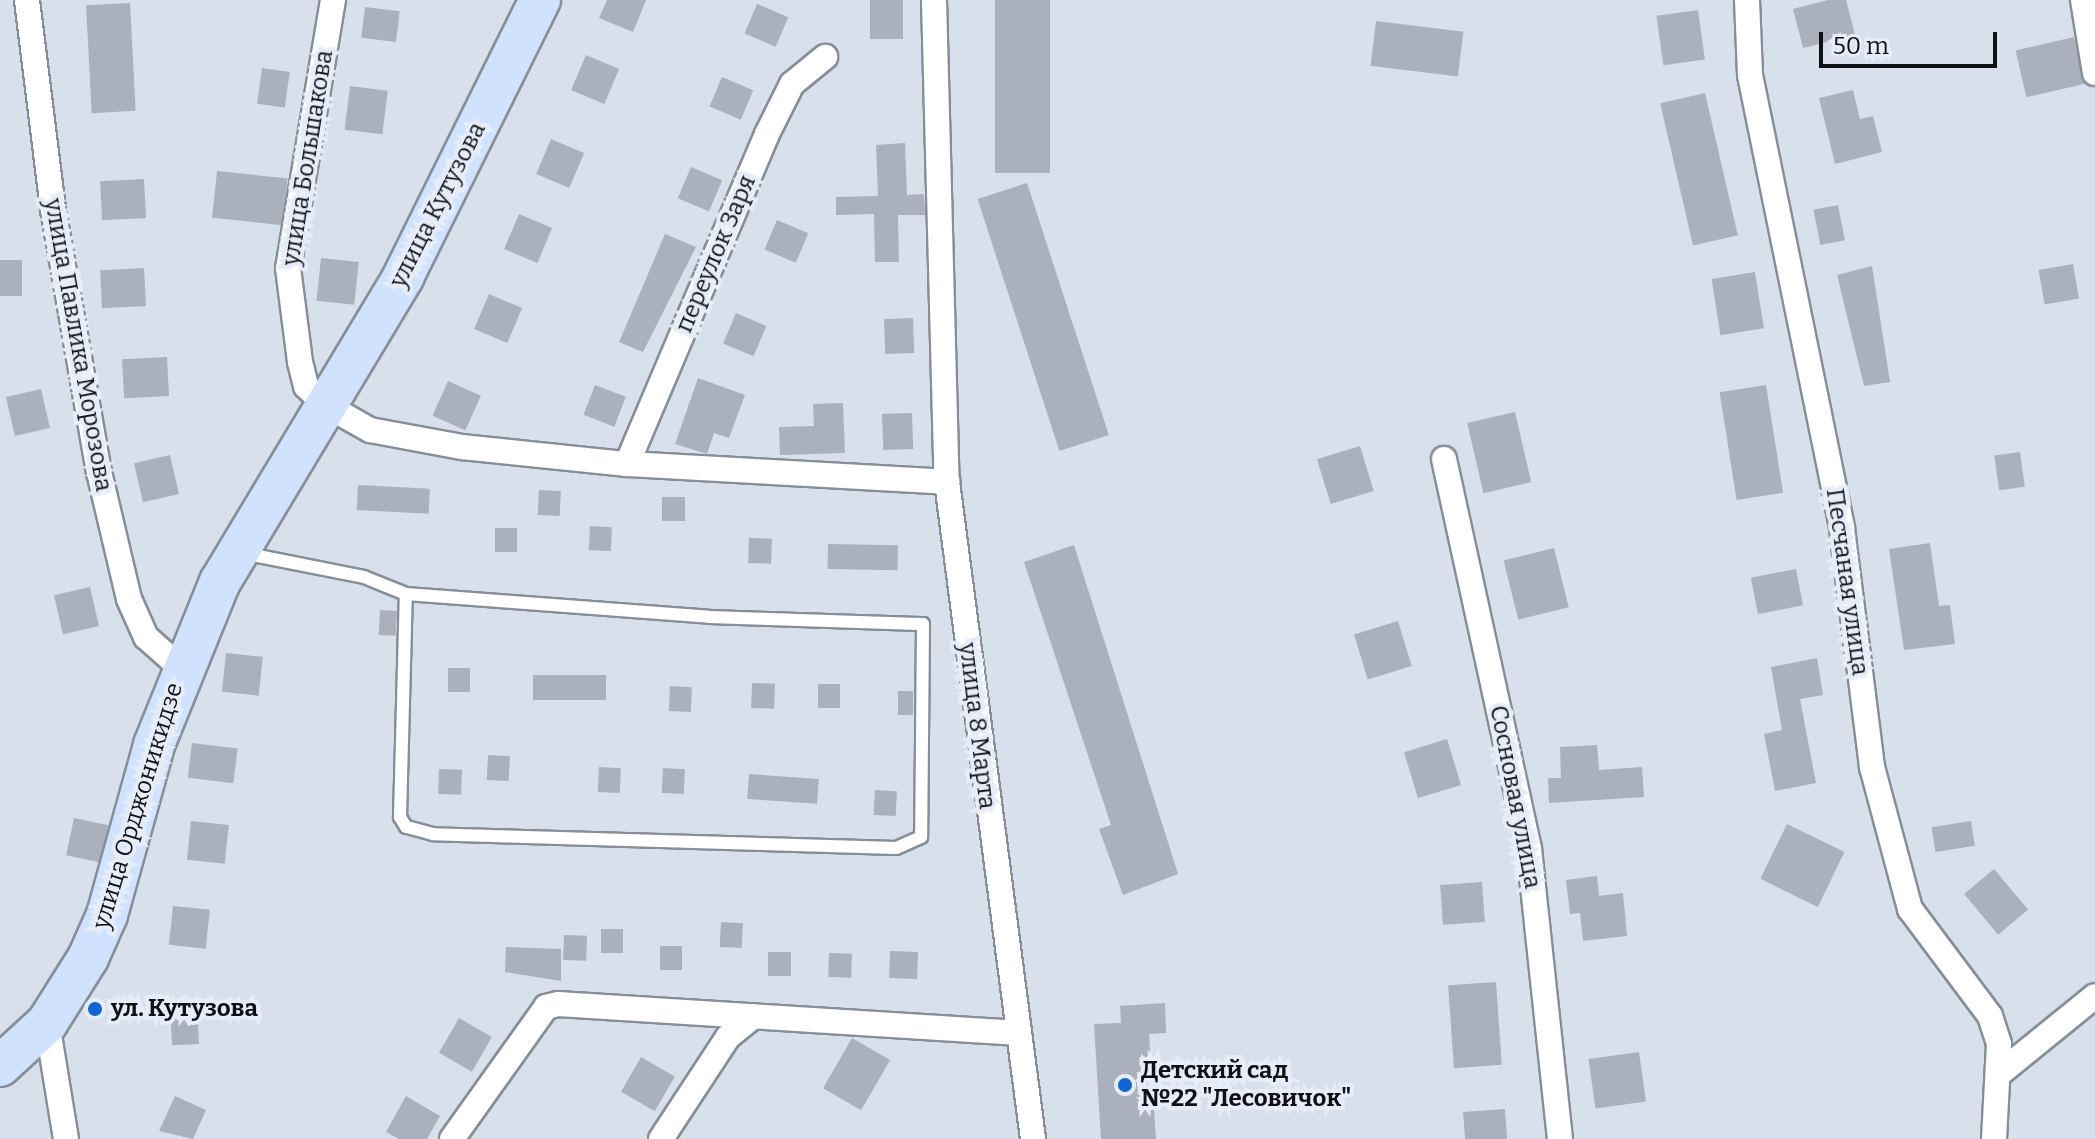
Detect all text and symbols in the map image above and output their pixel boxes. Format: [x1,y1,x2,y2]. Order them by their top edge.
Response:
scale bar [1823,16,2001,66]
text: 50 m [1833,32,1889,60]
street label: улица Большакова [277,48,339,268]
street label: улица Кутузова [384,117,492,293]
street label: переулок Заря [670,171,762,337]
street label: улица Павлика Морозова [38,196,118,494]
street label: Песчаная улица [1820,487,1874,677]
street label: улица 8 Марта [953,641,1001,811]
street label: улица Орджоникидзе [87,679,189,933]
street label: Сосновая улица [1483,703,1547,891]
place label: ул. Кутузова [111,995,258,1023]
marker: ул. Кутузова [86,1000,104,1018]
place label: Детский сад №22 "Лесовичок" [1141,1057,1351,1113]
marker: Детский сад №22 "Лесовичок" [1116,1076,1134,1094]

